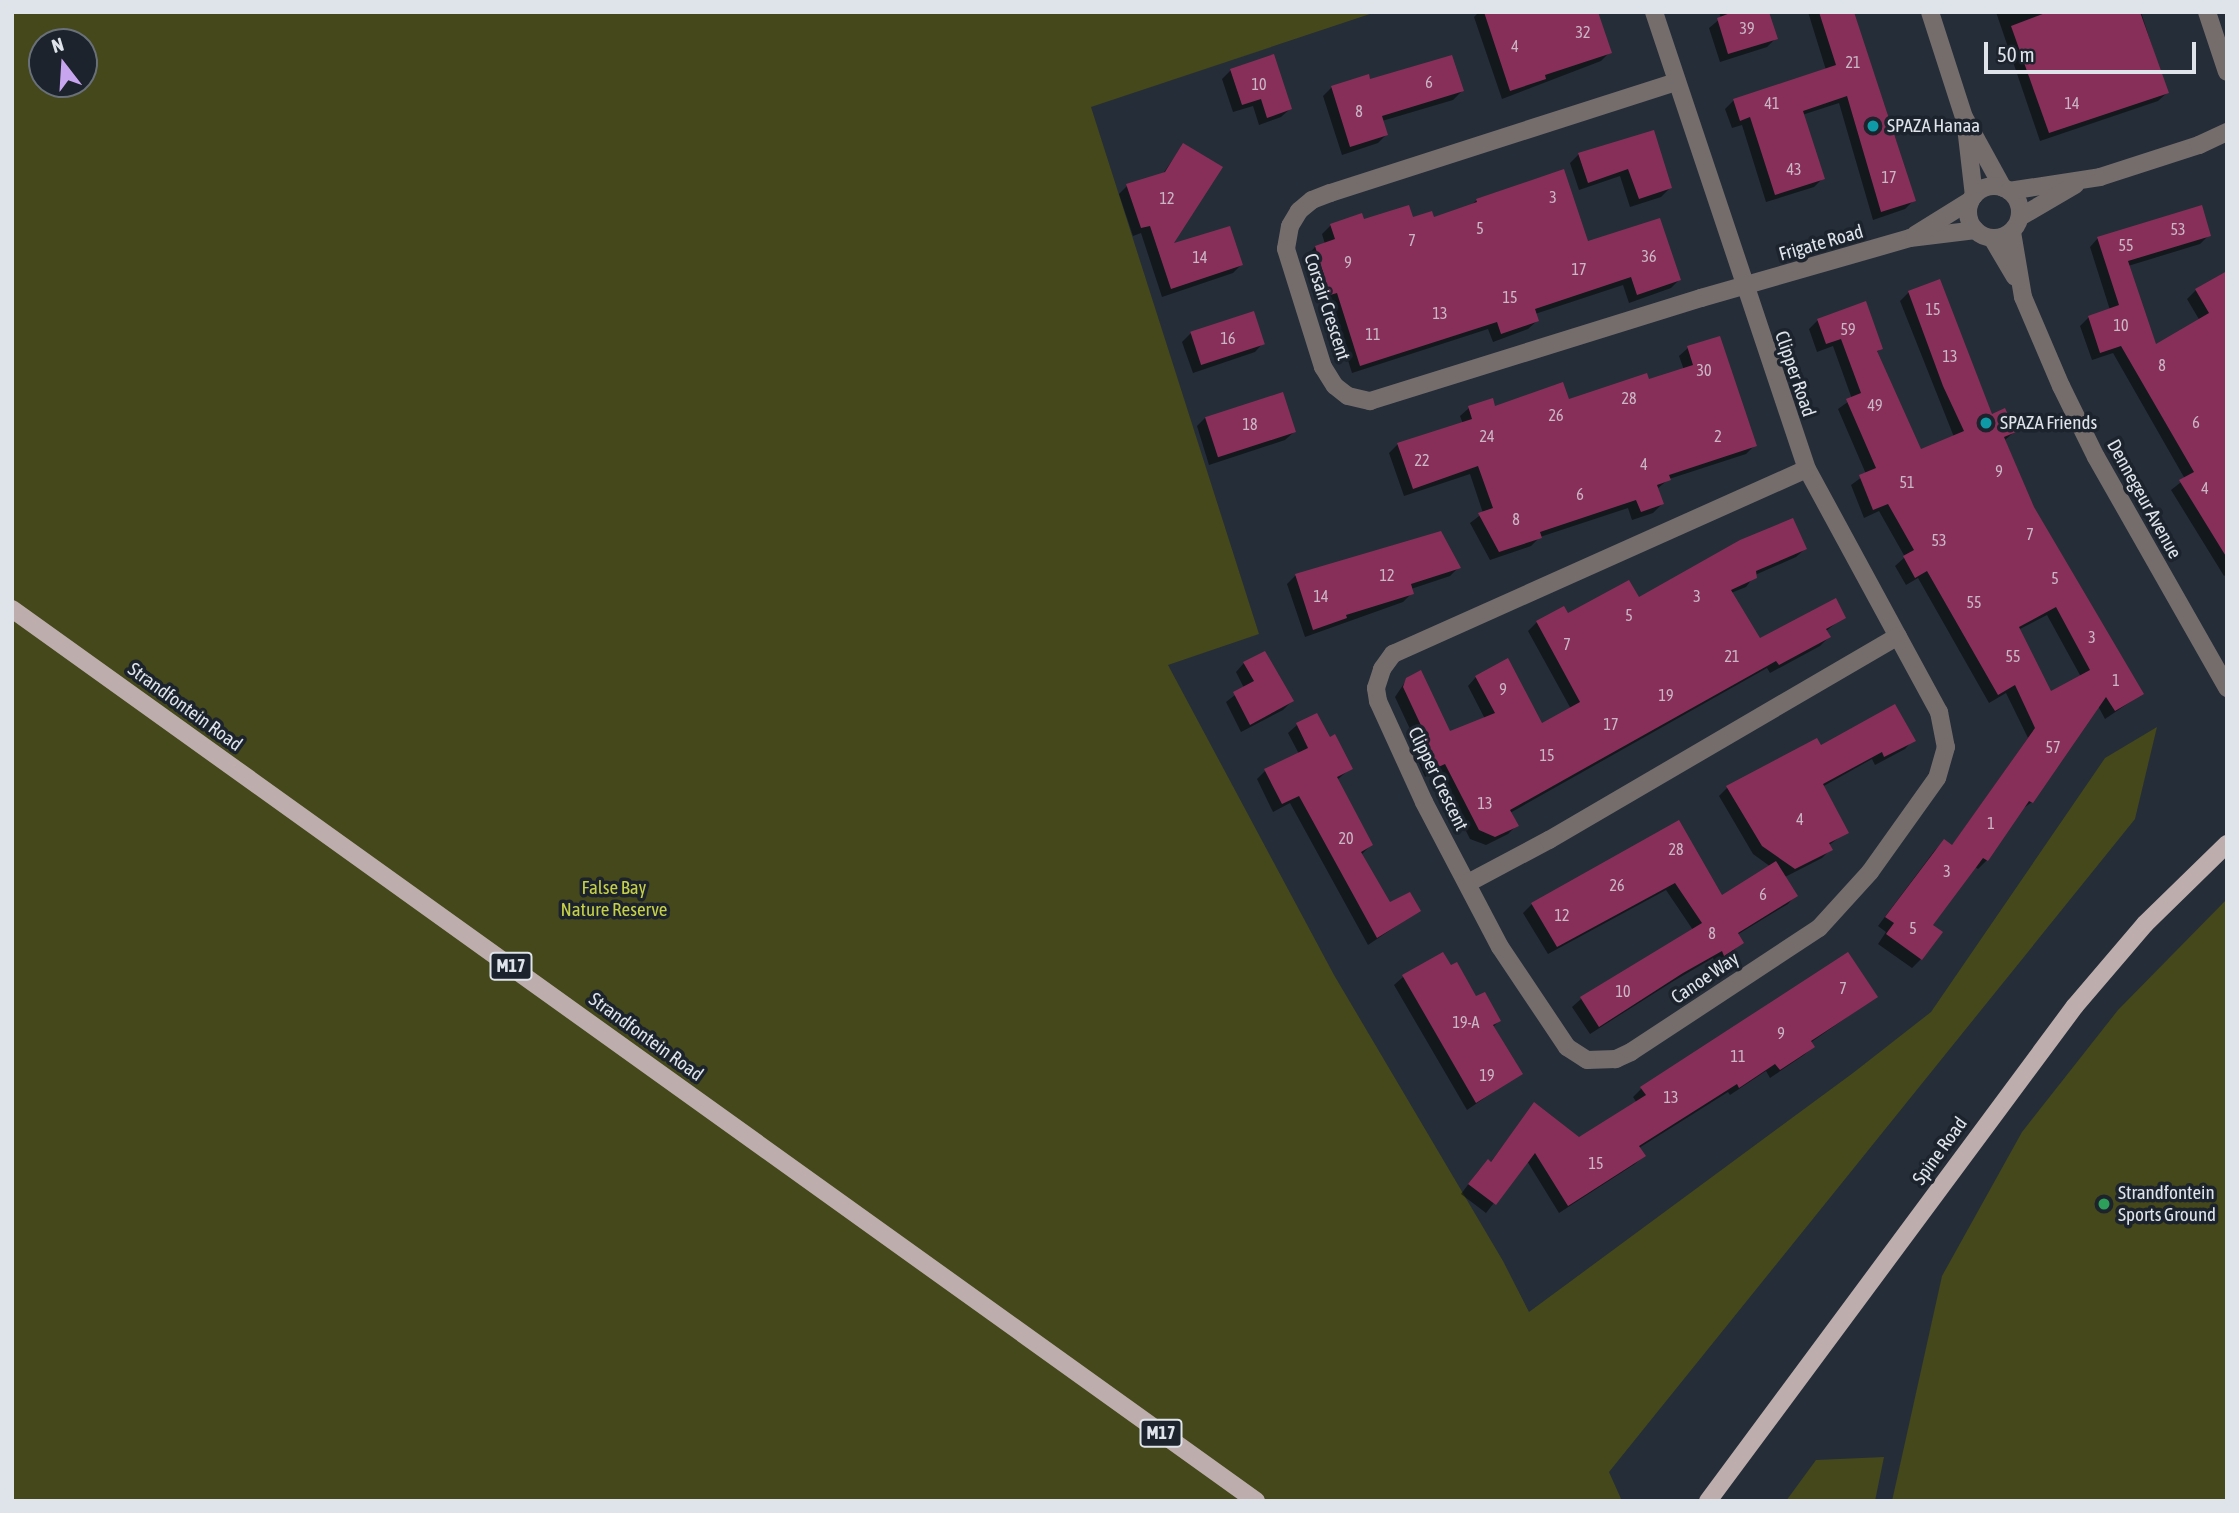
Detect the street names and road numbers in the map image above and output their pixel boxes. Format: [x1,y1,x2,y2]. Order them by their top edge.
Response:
street label: Frigate Road [1776,220,1866,266]
street label: Corsair Crescent [1299,251,1355,363]
street label: Clipper Road [1770,328,1820,420]
street label: Dennegeur Avenue [2102,435,2186,563]
street label: Strandfontein Road [123,658,247,756]
street label: Clipper Crescent [1403,723,1473,835]
street label: Canoe Way [1667,947,1743,1009]
road number: M17 [488,951,534,981]
street label: Strandfontein Road [584,988,708,1086]
street label: Spine Road [1908,1113,1972,1189]
road number: M17 [1138,1418,1184,1448]

